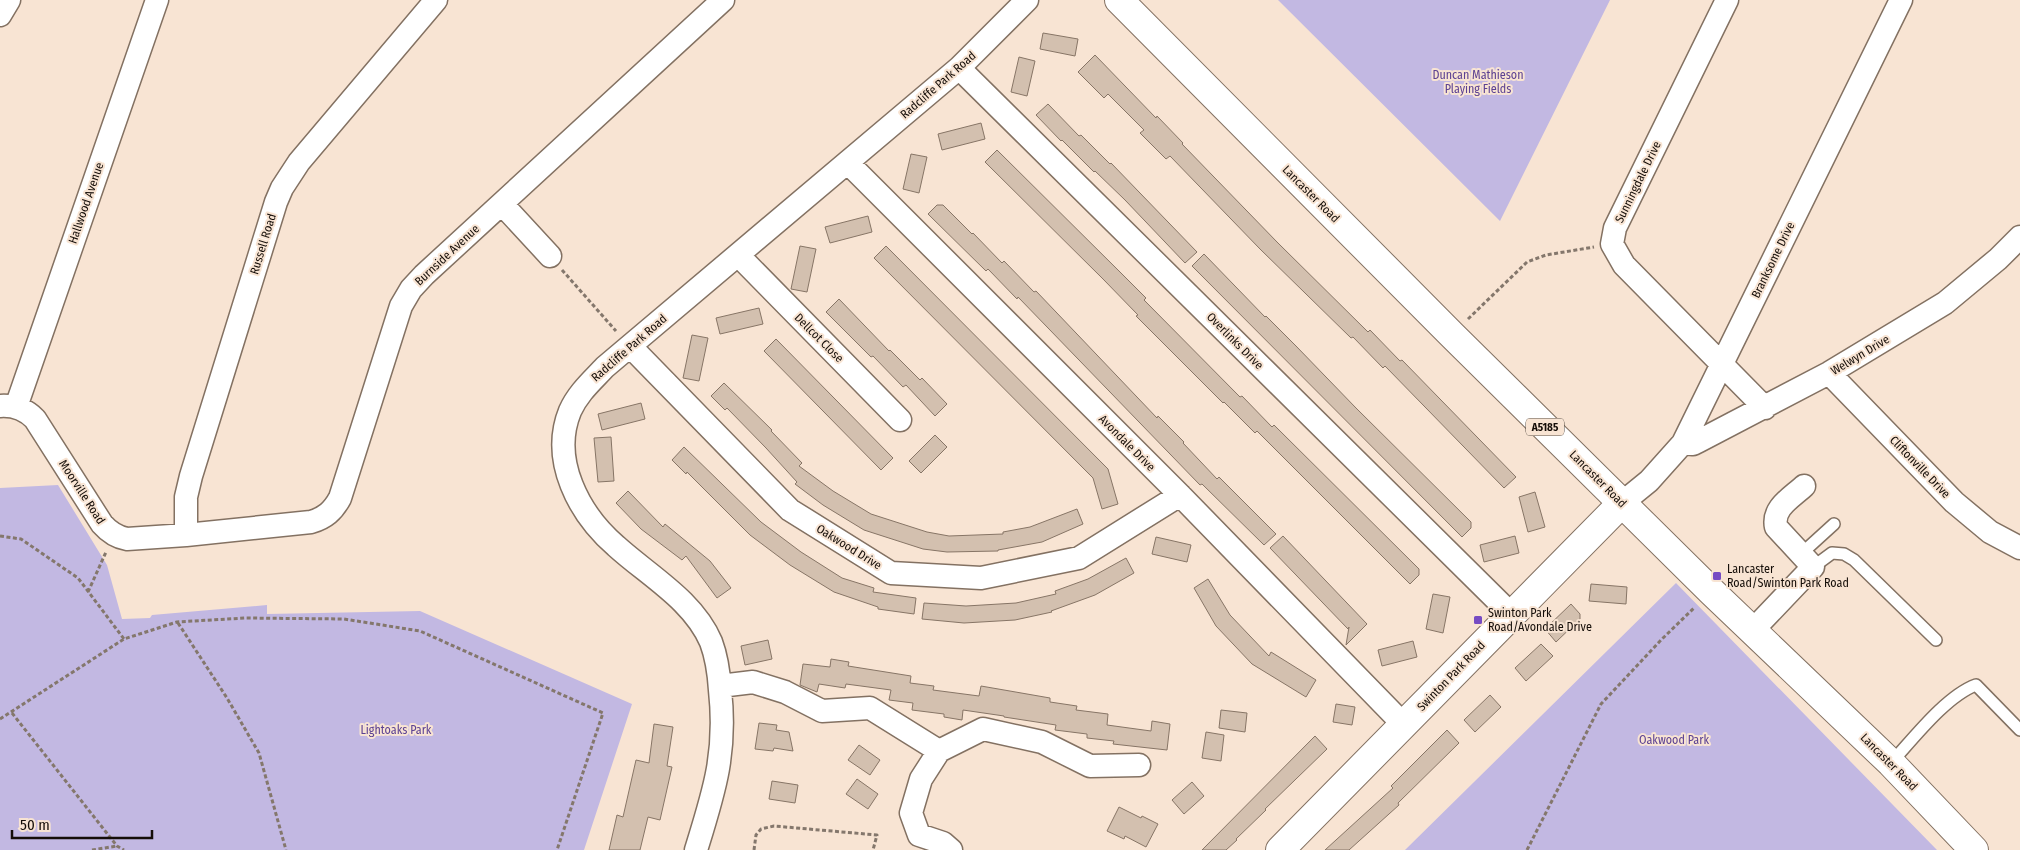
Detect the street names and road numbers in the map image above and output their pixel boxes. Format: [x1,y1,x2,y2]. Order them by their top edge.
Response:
street label: Radcliffe Park Road [898,49,978,121]
street label: Sunningdale Drive [1612,139,1664,225]
street label: Hallwood Avenue [66,160,107,246]
street label: Lancaster Road [1280,163,1342,225]
street label: Russell Road [247,212,279,276]
street label: Branksome Drive [1749,220,1797,300]
street label: Burnside Avenue [412,222,482,288]
street label: Overlinks Drive [1204,310,1266,372]
street label: Dellcot Close [792,311,846,365]
street label: Radcliffe Park Road [589,312,669,384]
street label: Welwyn Drive [1828,332,1892,378]
street label: Avondale Drive [1096,412,1158,474]
road number: A5185 [1526,418,1564,436]
street label: Cliftonville Drive [1887,433,1953,501]
street label: Lancaster Road [1567,448,1629,510]
street label: Moorville Road [56,457,108,527]
street label: Oakwood Drive [814,521,884,573]
street label: Swinton Park Road [1414,638,1488,714]
street label: Lancaster Road [1858,731,1920,793]

